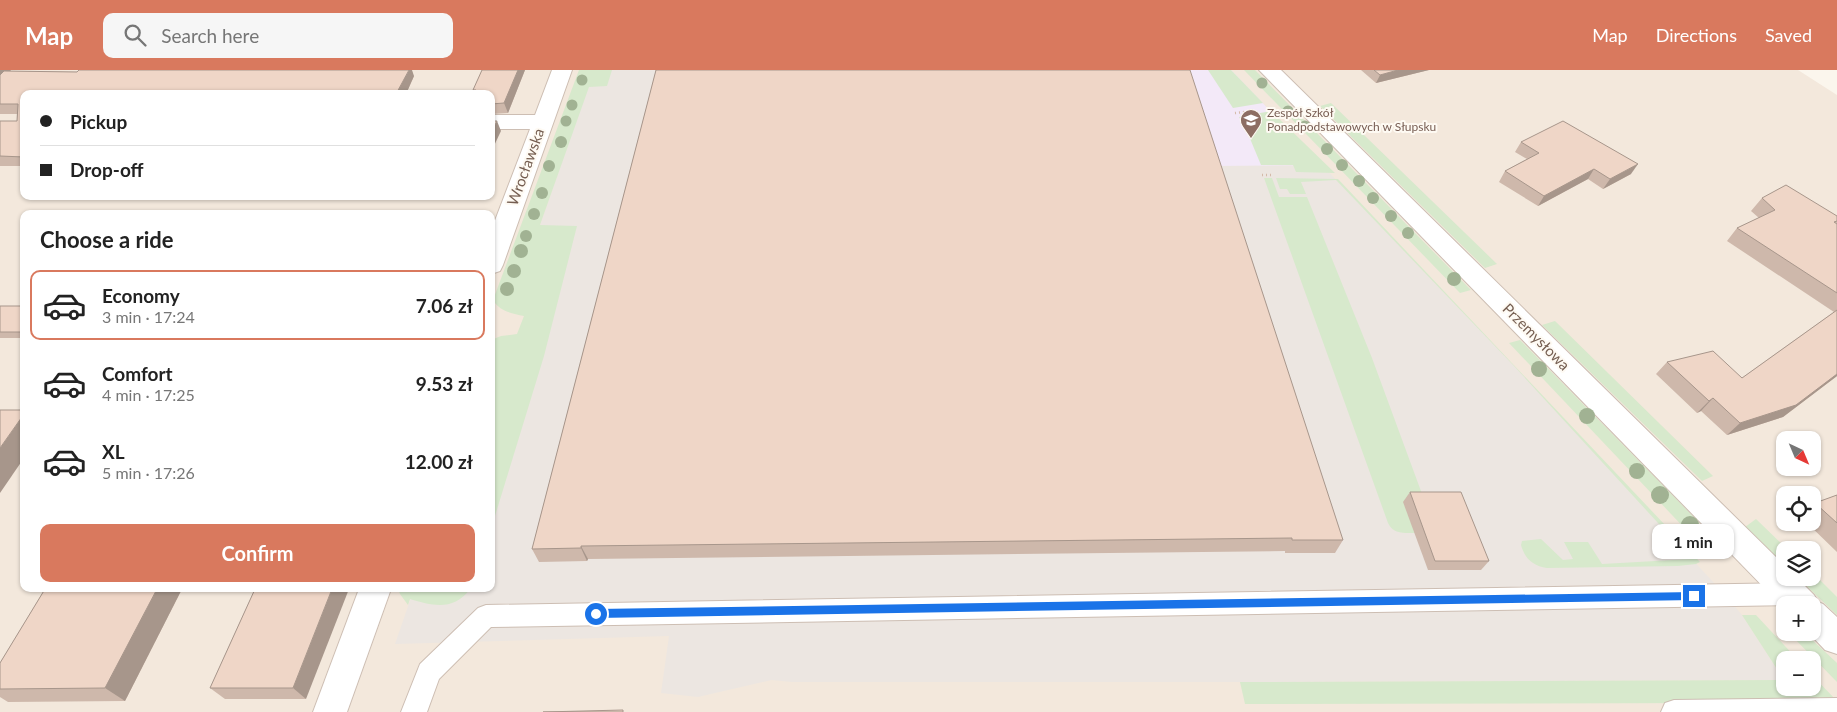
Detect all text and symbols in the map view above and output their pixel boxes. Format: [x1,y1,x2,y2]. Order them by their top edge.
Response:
search box [103,13,453,58]
text: Map [25,21,73,50]
icon: search [121,21,149,49]
text: Search here [161,24,259,47]
text: Map [1592,24,1628,46]
text: Directions [1656,24,1737,46]
text: Saved [1765,24,1812,46]
place label: Zespół Szkół Ponadpodstawowych w Słupsku [1267,105,1436,134]
school or university icon: Zespół Szkół Ponadpodstawowych w Słupsku [1239,108,1263,139]
text: Pickup [70,110,127,133]
street label: Wrocławska [503,126,547,208]
text: Drop-off [70,158,144,181]
text: Choose a ride [40,226,174,253]
icon: car [42,283,87,328]
text: Economy [102,284,180,307]
text: 7.06 zł [416,294,473,317]
street label: Przemysłowa [1499,299,1574,374]
text: 3 min · 17:24 [102,307,195,326]
icon: car [42,361,87,406]
text: Comfort [102,362,173,385]
text: 9.53 zł [416,372,473,395]
text: 4 min · 17:25 [102,385,195,404]
north arrow [1776,431,1821,476]
map controls [1776,431,1821,696]
icon: car [42,439,87,484]
text: XL [102,440,125,463]
text: 12.00 zł [405,450,473,473]
text: 5 min · 17:26 [102,463,195,482]
button: locate [1776,486,1821,531]
button: Confirm [40,524,475,582]
callout: 1 min [1653,524,1735,558]
text: 1 min [1673,532,1713,551]
button: layers [1776,541,1821,586]
route end [1683,585,1705,607]
button: + [1776,596,1821,641]
route start [585,603,607,625]
button: − [1776,651,1821,696]

